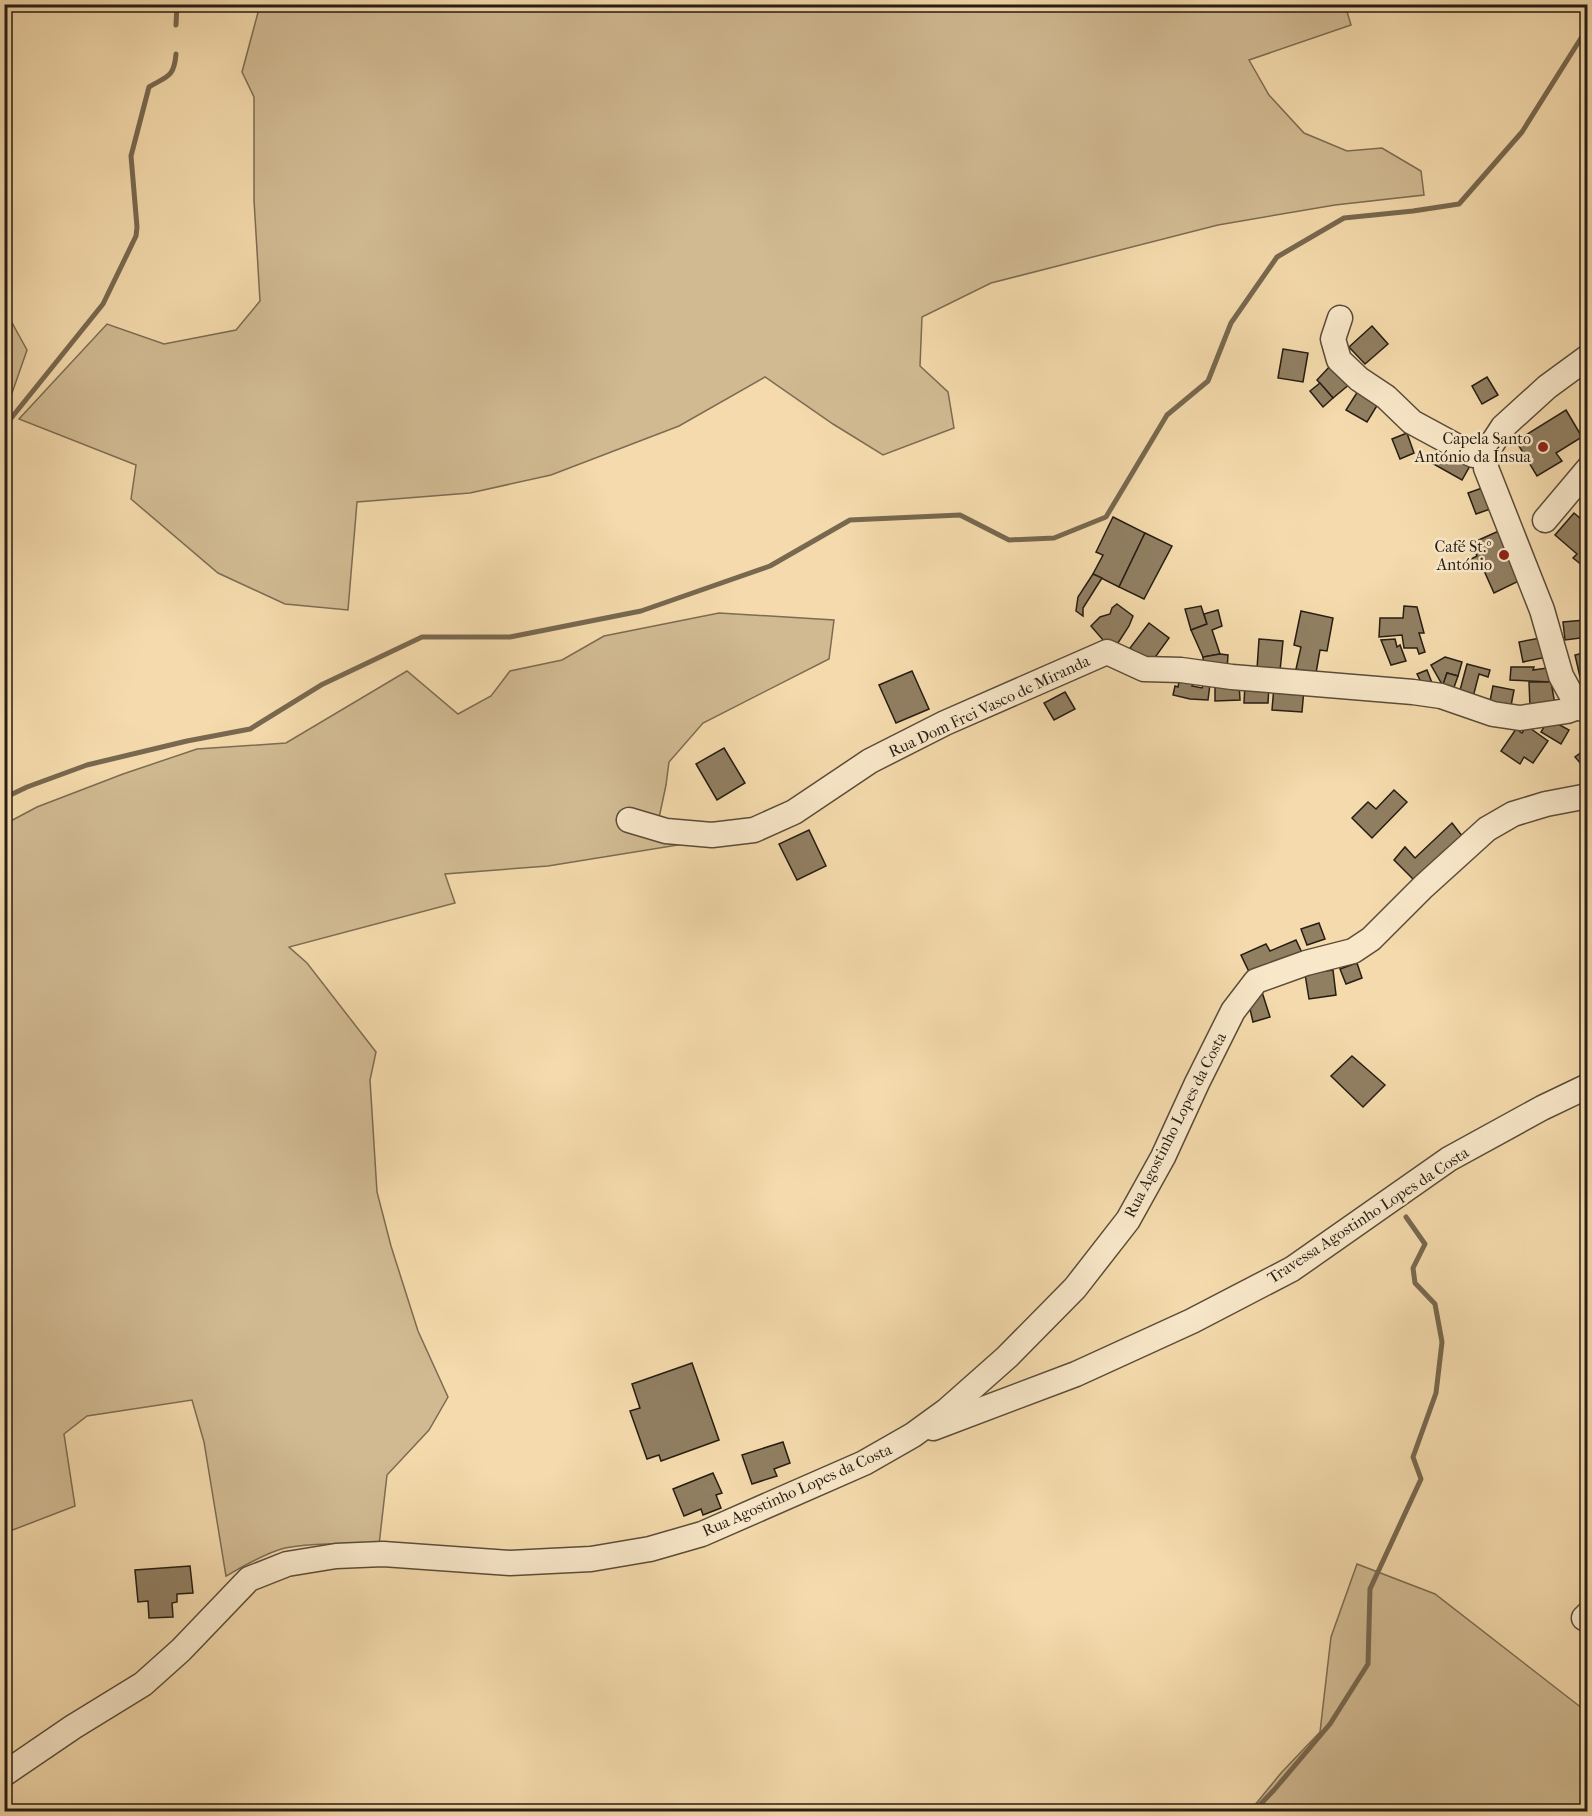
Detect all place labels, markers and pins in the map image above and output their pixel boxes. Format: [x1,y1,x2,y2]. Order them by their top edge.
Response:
place label: Capela Santo António da Ínsua [1414,429,1532,466]
marker: Capela Santo António da Ínsua [1536,440,1550,454]
place label: Café St.º António [1434,537,1492,574]
marker: Café St.º António [1497,548,1511,562]

